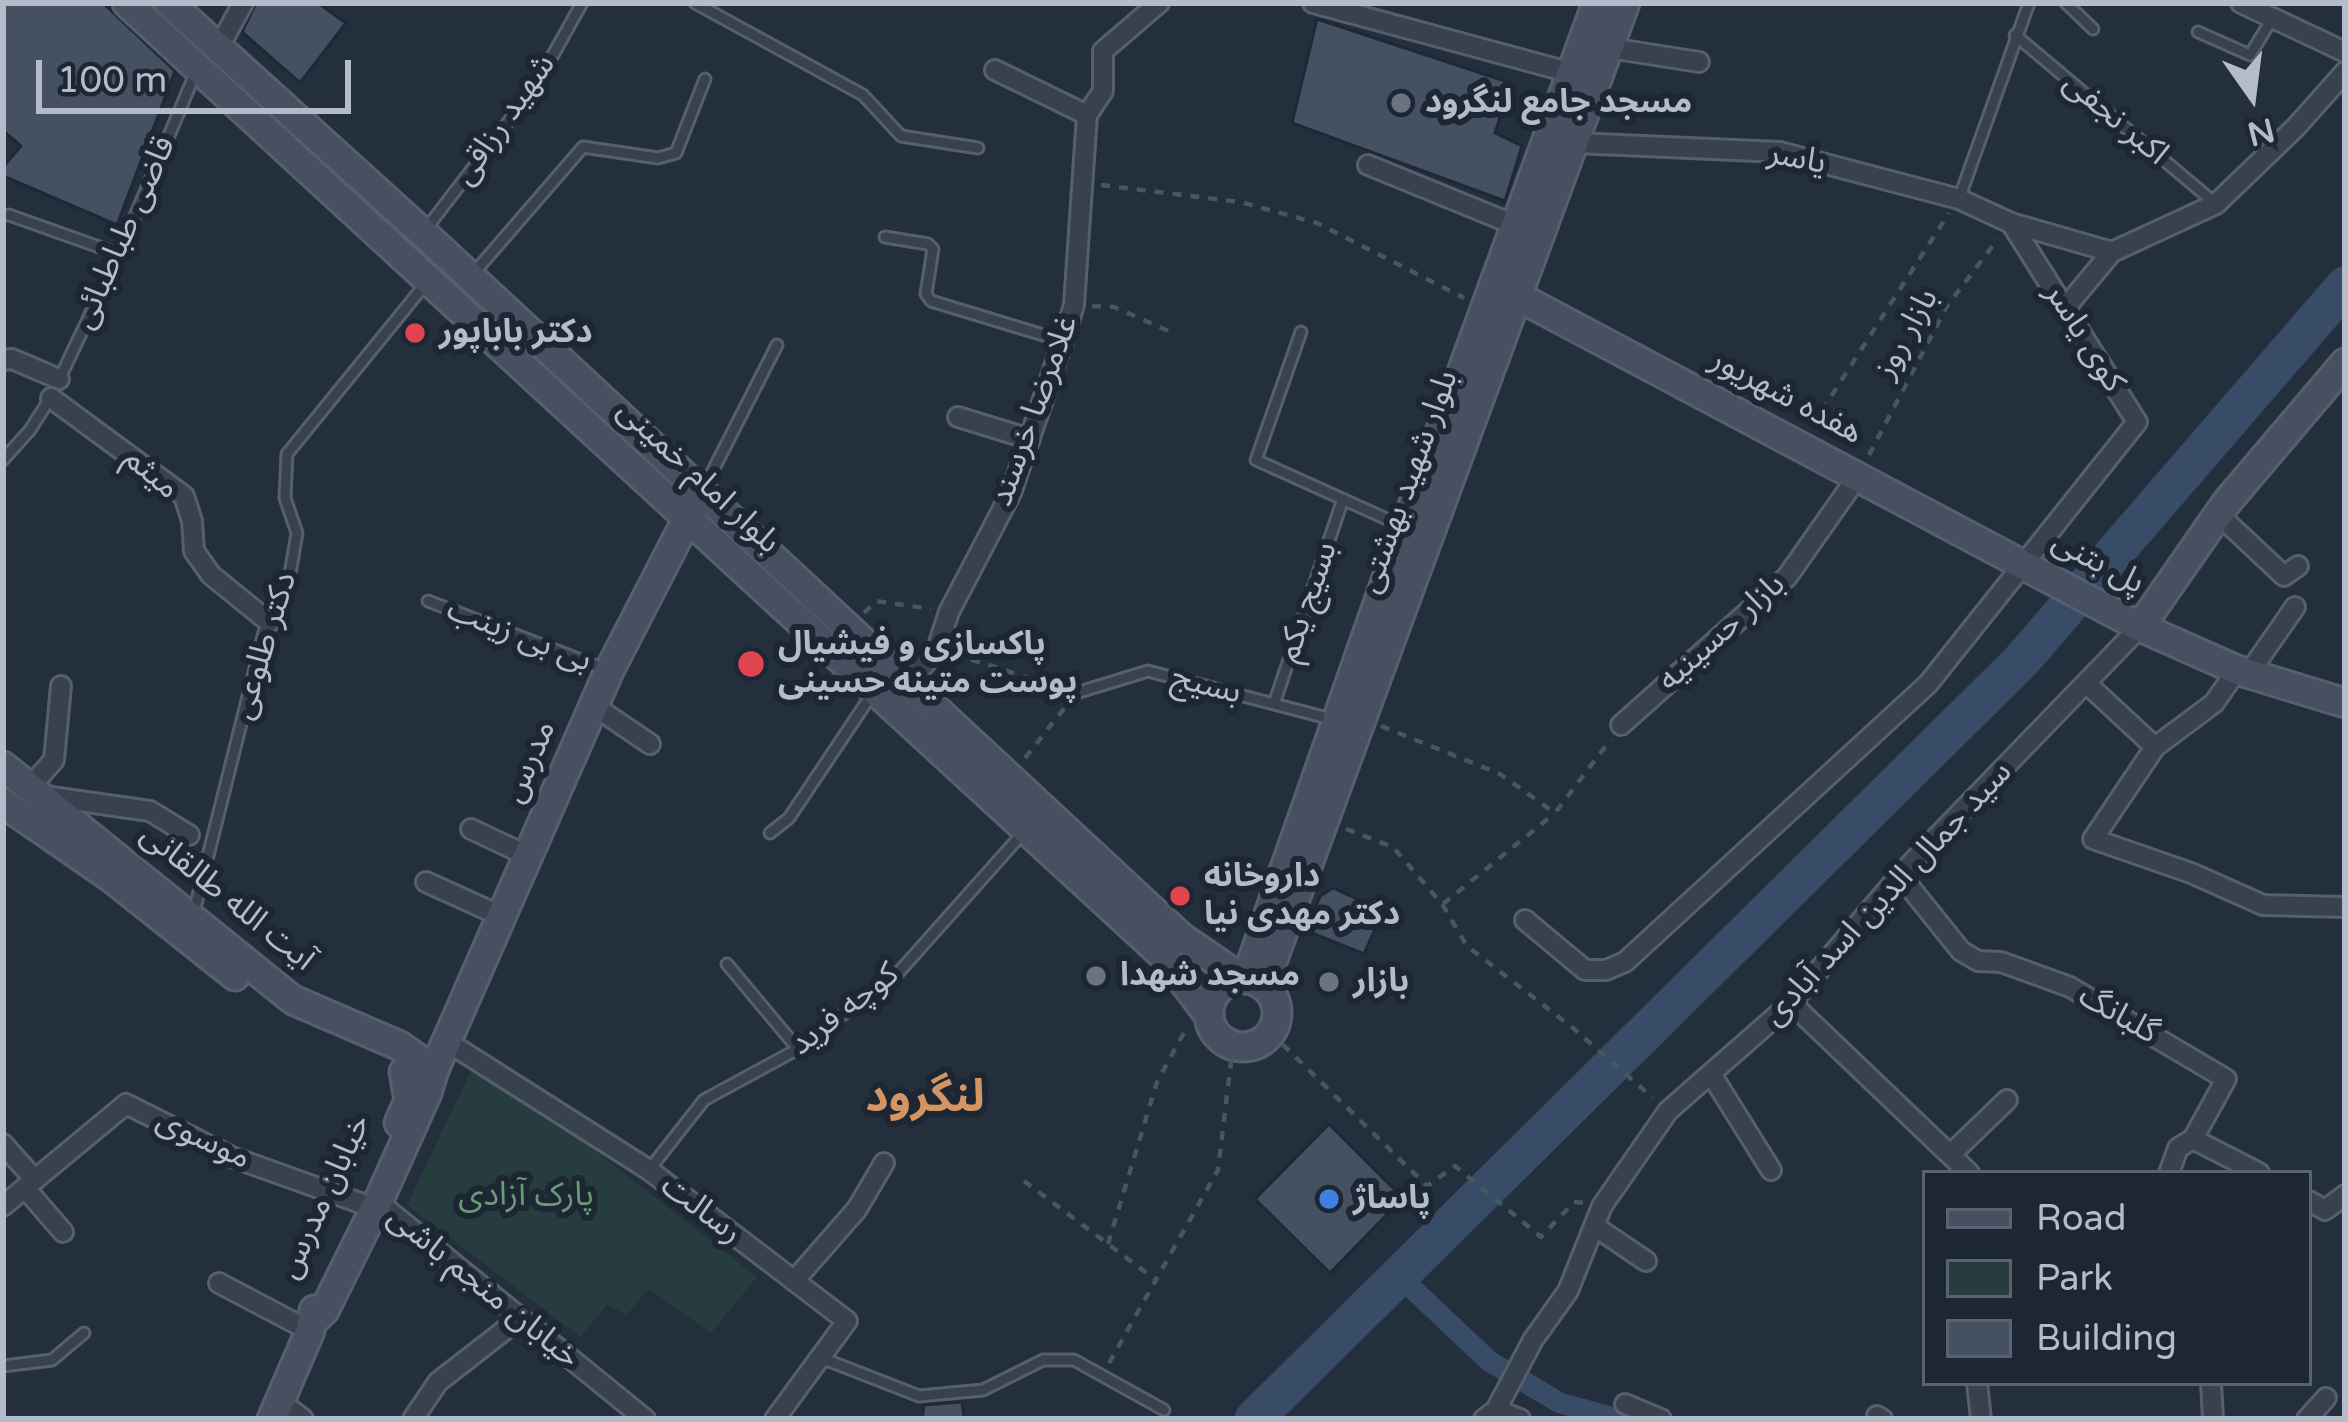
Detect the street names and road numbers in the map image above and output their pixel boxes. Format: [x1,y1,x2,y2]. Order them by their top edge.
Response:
street label: شهید رزاقی [445,47,565,193]
street label: اکبر نجفی [2054,64,2176,174]
street label: قاضی طباطبائی [65,131,185,335]
street label: یاسر [1765,134,1829,184]
street label: کوی یاسر [2035,276,2133,400]
street label: بازار روز [1866,282,1948,386]
street label: غلامرضا خرسند [982,310,1088,512]
street label: هفده شهریور [1703,340,1869,454]
street label: بلوار شهید بهشتی [1350,365,1468,599]
street label: بلوار امام خمینی [608,391,788,563]
street label: میثم [115,439,187,509]
street label: پل بتنی [2045,522,2151,604]
street label: بسیج یکم [1269,537,1347,667]
street label: بازار حسینیه [1650,566,1794,700]
street label: دکتر طلوعی [224,568,306,724]
street label: بی بی زینب [441,590,597,682]
street label: بسیج [1167,658,1245,714]
street label: مدرس [494,715,566,809]
street label: سید جمال الدین اسد آبادی [1755,753,2021,1035]
street label: آیت الله طالقانی [132,816,322,980]
street label: کوچه فرید [783,955,907,1065]
street label: گلبانگ [2071,976,2165,1054]
street label: موسوی [150,1101,256,1179]
street label: خیابان مدرس [270,1108,380,1286]
street label: رسالت [653,1167,749,1253]
street label: خیابان منجم باشی [379,1198,587,1378]

